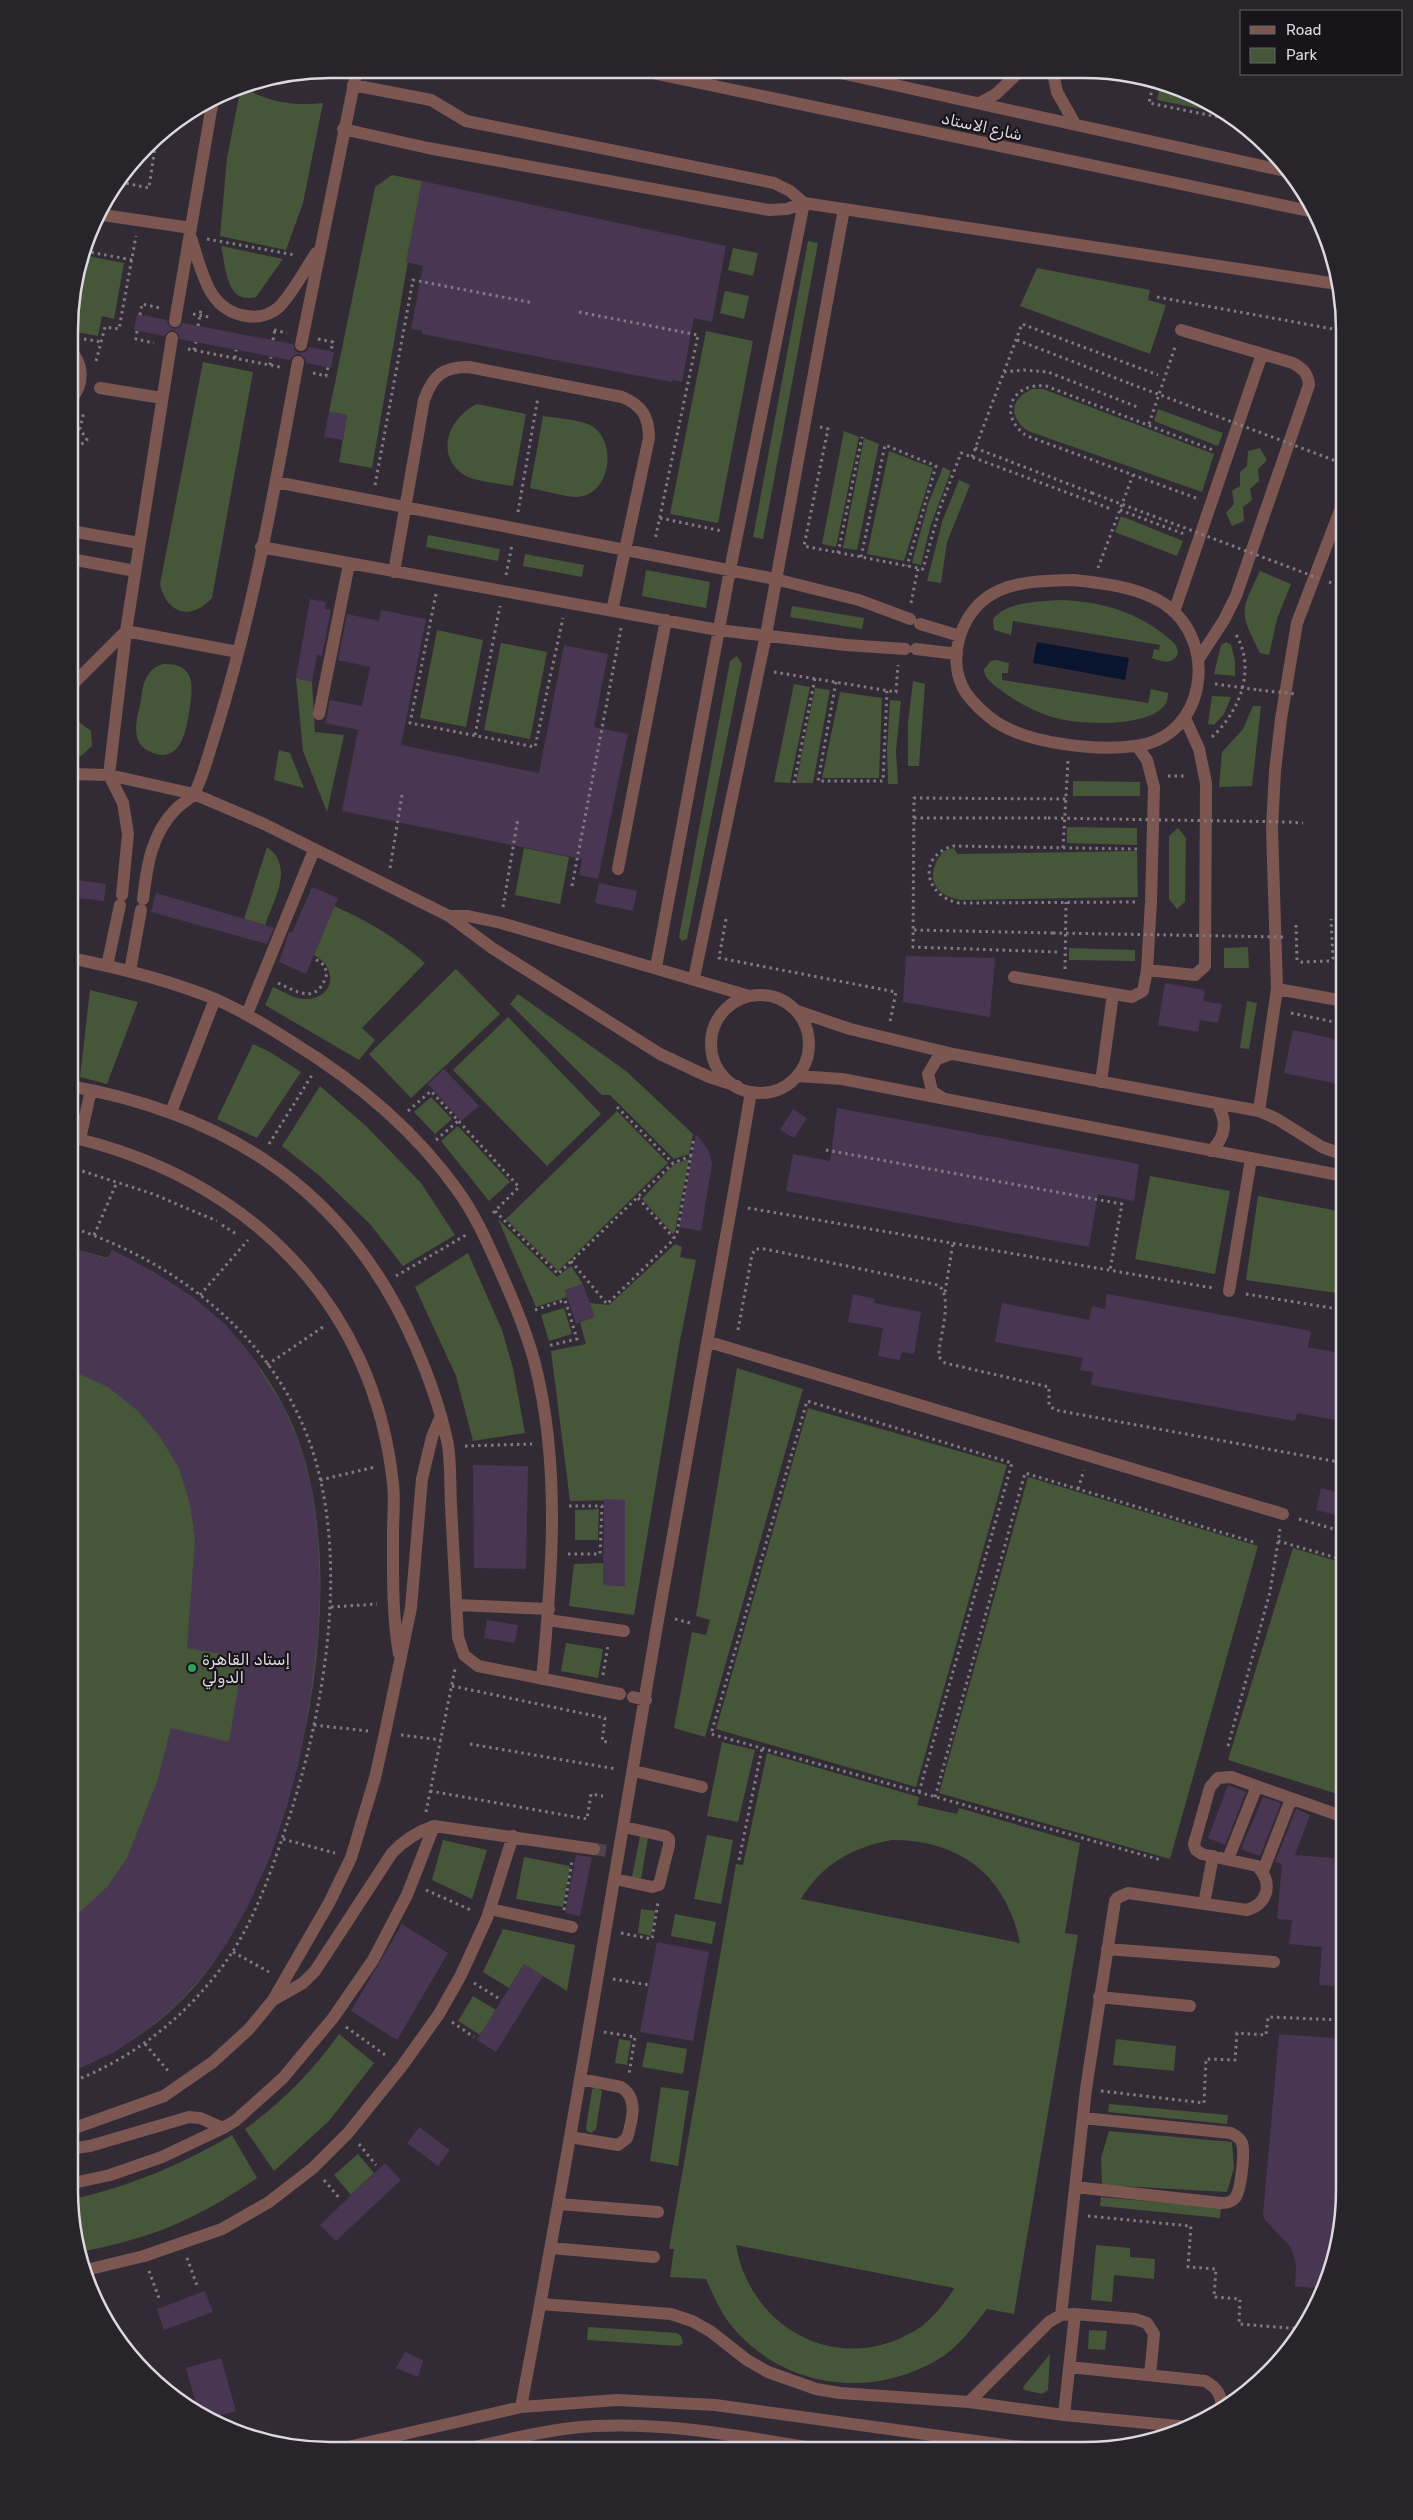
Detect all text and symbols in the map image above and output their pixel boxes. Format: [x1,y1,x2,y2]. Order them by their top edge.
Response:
legend [1240,10,1403,75]
text: Road [1286,21,1322,39]
text: Park [1286,46,1317,64]
street label: شارع الاستاد [939,109,1024,146]
place label: إستاد القاهرة الدولي [202,1650,290,1690]
marker: إستاد القاهرة الدولي [186,1662,198,1674]

